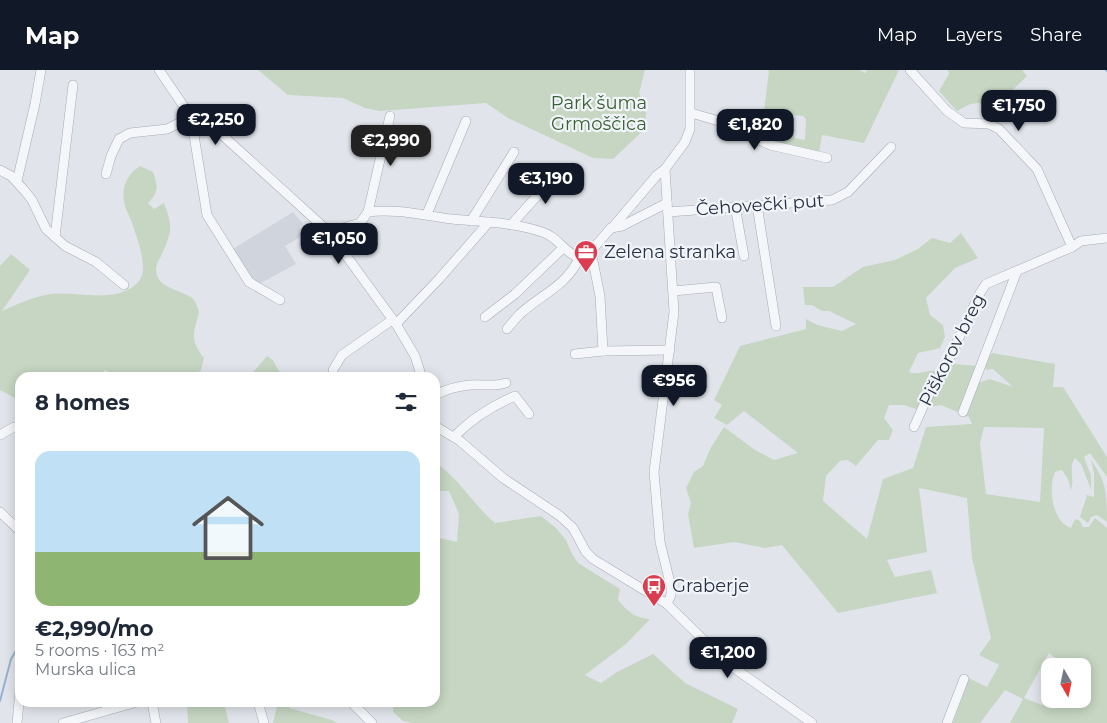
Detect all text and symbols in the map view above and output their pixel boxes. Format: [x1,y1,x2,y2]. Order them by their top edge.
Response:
text: Map [25,21,79,50]
text: Map [877,24,917,46]
text: Layers [945,24,1002,46]
text: Share [1030,24,1082,46]
pin: €1,750 [978,90,1060,132]
park label: Park šuma Grmoščica [551,92,647,135]
text: €1,750 [992,96,1046,115]
pin: €2,250 [175,104,257,146]
pin: €1,820 [714,108,796,151]
text: €2,250 [188,110,244,129]
text: €1,820 [728,115,782,134]
pin: €2,990 [350,124,432,167]
text: €2,990 [362,131,420,150]
pin: €3,190 [505,162,587,205]
text: €3,190 [519,169,573,188]
street label: Čehovečki put [695,190,825,220]
pin: €1,050 [298,222,380,265]
text: €1,050 [312,229,366,248]
office icon: Zelena stranka [573,239,599,273]
place label: Zelena stranka [604,241,736,263]
street label: Piškorov breg [914,290,990,410]
pin: €956 [644,364,704,407]
text: €956 [653,371,695,390]
icon: filters [392,388,420,416]
text: 8 homes [35,390,130,415]
icon: home [183,483,273,573]
bus stop icon: Graberje [641,573,667,607]
place label: Graberje [672,575,749,597]
text: €2,990/mo [35,616,153,641]
pin: €1,200 [687,636,769,679]
text: 5 rooms · 163 m² [35,641,164,660]
text: €1,200 [701,643,755,662]
north arrow [1041,658,1091,708]
map controls [1041,658,1091,708]
text: Murska ulica [35,660,136,679]

